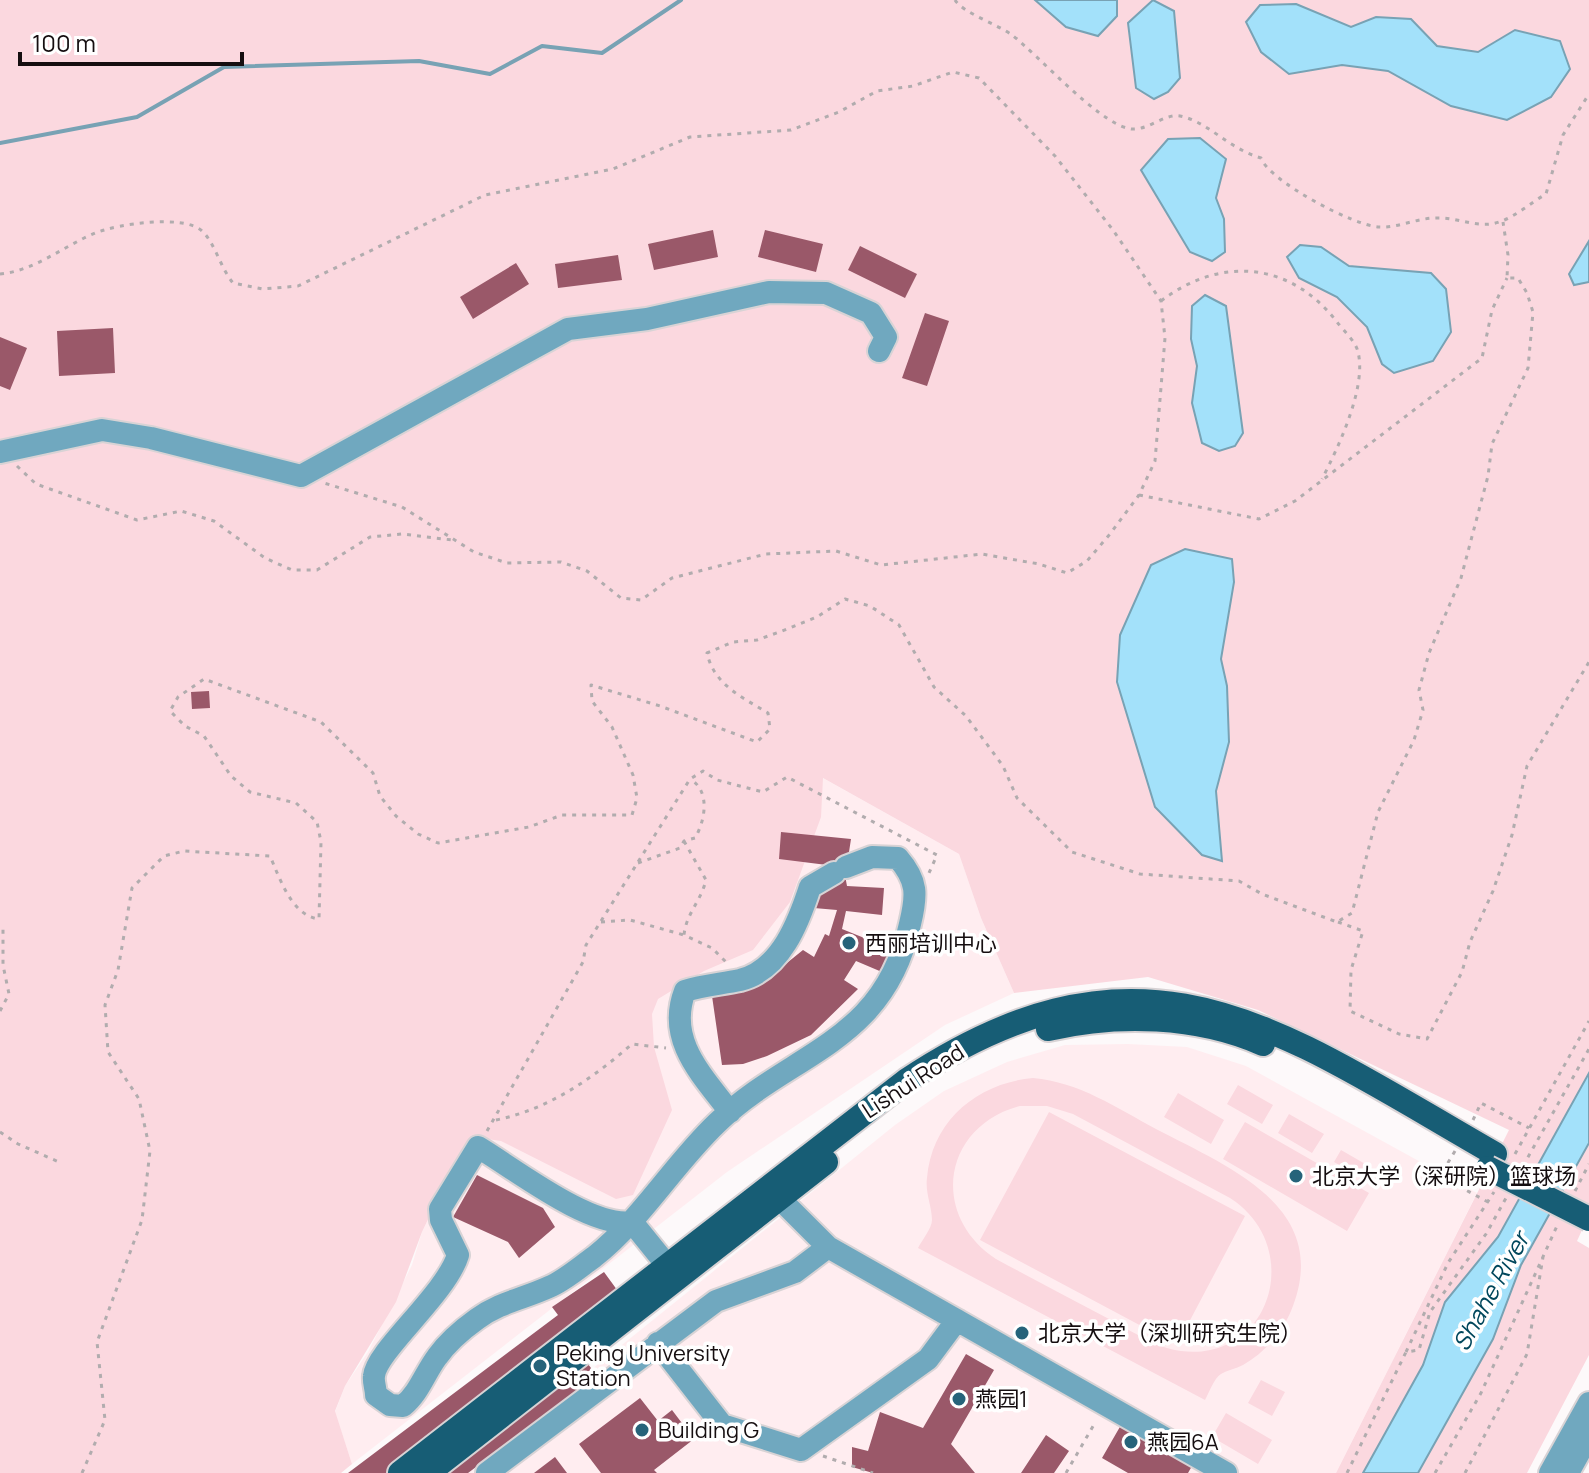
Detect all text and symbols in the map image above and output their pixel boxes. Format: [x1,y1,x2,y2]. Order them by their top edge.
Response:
scale bar [20,16,242,66]
text: 100 m [32,26,96,59]
place label: 西丽培训中心 [865,928,997,958]
marker: 西丽培训中心 [840,934,858,952]
street label: Lishui Road [856,1037,970,1125]
place label: 北京大学（深研院）篮球场 [1312,1161,1576,1191]
marker: 北京大学（深研院）篮球场 [1287,1167,1305,1185]
water label: Shahe River [1444,1223,1538,1356]
place label: 北京大学（深圳研究生院） [1038,1318,1302,1348]
marker: 北京大学（深圳研究生院） [1013,1324,1031,1342]
place label: Peking University Station [556,1338,731,1393]
marker: Peking University Station [531,1357,549,1375]
place label: 燕园1 [975,1384,1028,1414]
marker: 燕园1 [950,1390,968,1408]
place label: Building G [658,1415,759,1445]
marker: Building G [633,1421,651,1439]
place label: 燕园6A [1147,1427,1219,1457]
marker: 燕园6A [1122,1433,1140,1451]

